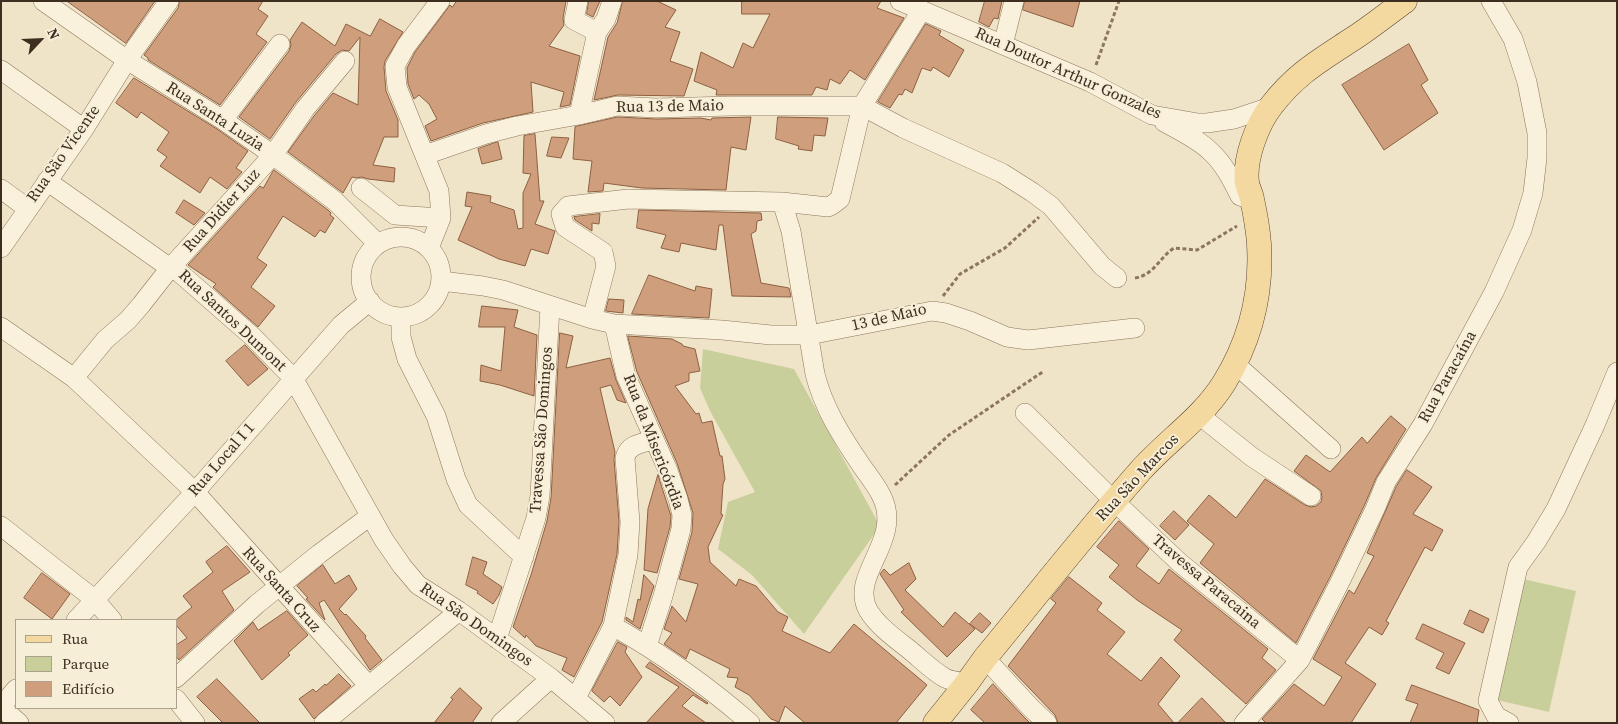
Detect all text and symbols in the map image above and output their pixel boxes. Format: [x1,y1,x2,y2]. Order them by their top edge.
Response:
north arrow [15,15,65,65]
street label: Rua Doutor Arthur Gonzales [972,24,1164,124]
text: N [42,25,65,43]
street label: Rua Santa Luzia [162,78,268,156]
street label: Rua 13 de Maio [616,96,724,118]
street label: Rua São Vicente [23,102,105,206]
street label: Rua Didier Luz [179,165,265,257]
street label: Rua Santos Dumont [174,266,290,376]
street label: 13 de Maio [850,300,928,336]
street label: Rua Paracaína [1415,328,1481,426]
street label: Travessa São Domingos [527,346,557,514]
street label: Rua da Misericórdia [618,372,688,512]
street label: Rua Local I 1 [185,419,259,501]
street label: Rua São Marcos [1093,430,1183,526]
street label: Travessa Paracaina [1148,531,1264,633]
street label: Rua Santa Cruz [238,543,324,637]
street label: Rua São Domingos [416,579,536,671]
legend [15,619,178,709]
text: Rua [62,628,88,649]
text: Parque [62,653,109,674]
text: Edifício [62,678,114,699]

